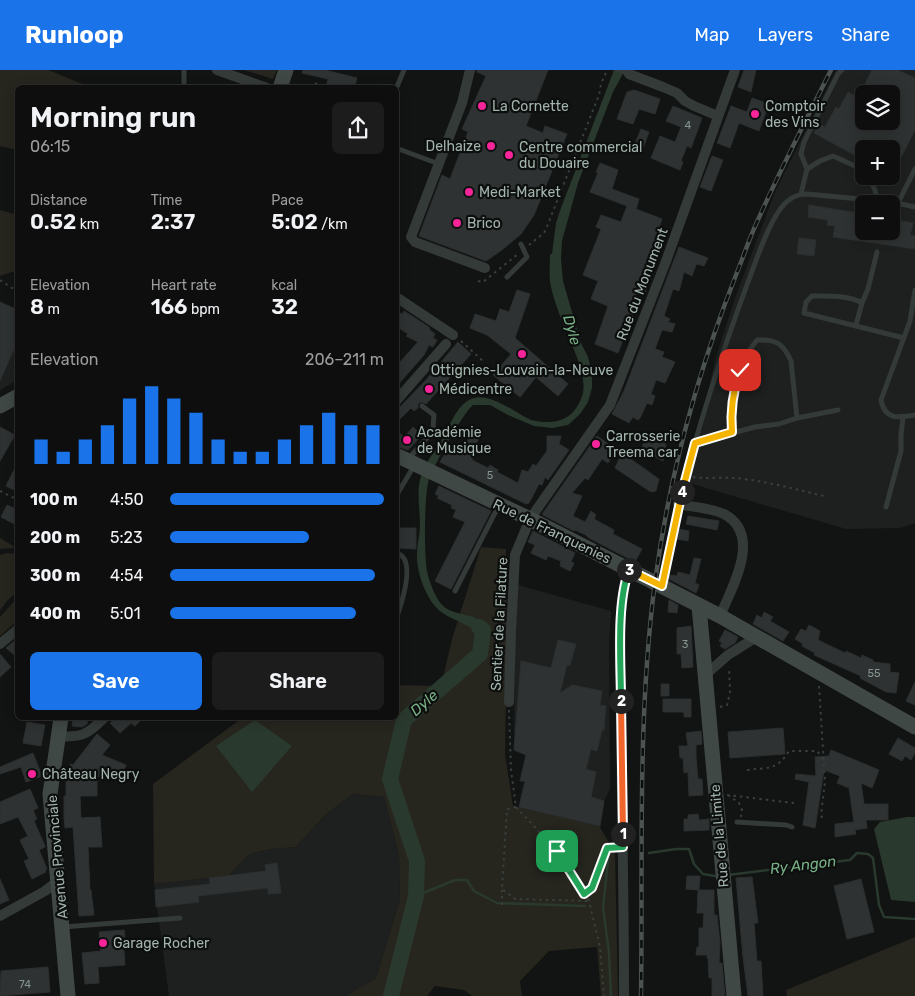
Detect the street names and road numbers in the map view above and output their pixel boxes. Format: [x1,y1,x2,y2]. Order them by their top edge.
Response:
street label: Rue du Monument [613,225,672,343]
street label: Rue de Franquenies [490,495,614,567]
street label: Sentier de la Filature [488,557,511,691]
street label: Rue de la Limite [707,784,732,888]
street label: Avenue Provinciale [44,794,71,920]

